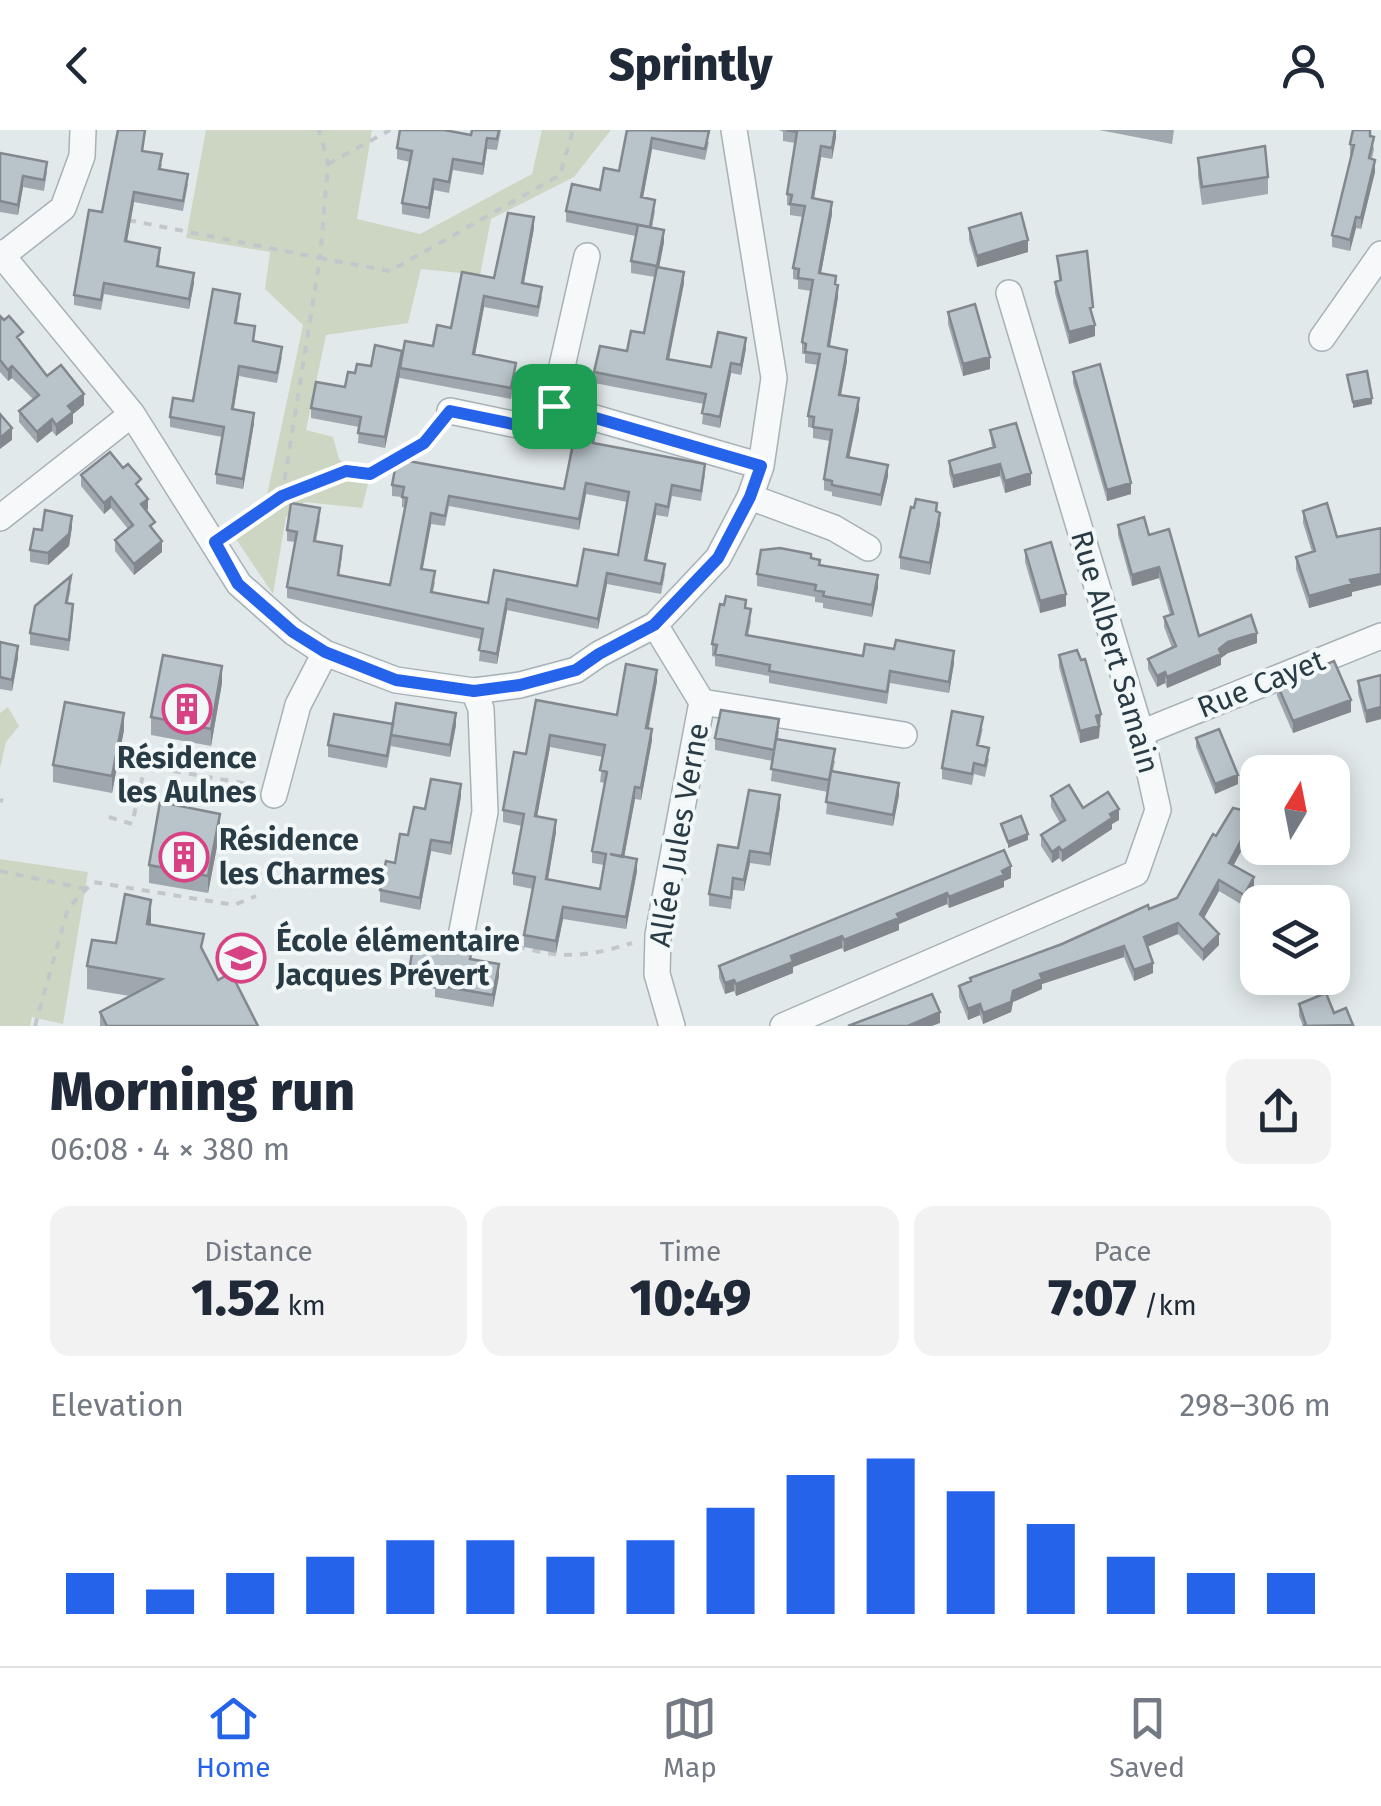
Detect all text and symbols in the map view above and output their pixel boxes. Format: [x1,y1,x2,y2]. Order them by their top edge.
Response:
icon: back [50,38,105,93]
text: Sprintly [609,38,772,92]
icon: person [1276,38,1331,93]
pin [512,364,597,449]
icon: arrive [527,379,582,434]
street label: Rue Albert Samain [1063,526,1167,778]
street label: Rue Cayet [1192,642,1330,726]
building icon: Résidence les Aulnes [161,683,213,735]
street label: Allée Jules Verne [642,720,716,950]
place label: Résidence les Aulnes [117,740,257,810]
north arrow [1240,755,1350,865]
map controls [1240,755,1350,995]
place label: Résidence les Charmes [219,822,385,892]
building icon: Résidence les Charmes [158,831,210,883]
button: layers [1240,885,1350,995]
place label: École élémentaire Jacques Prévert [275,920,520,993]
school or university icon: École élémentaire Jacques Prévert [215,932,267,984]
text: Morning run [50,1059,355,1125]
button: share [1226,1059,1331,1164]
text: 06:08 · 4 × 380 m [50,1130,290,1168]
text: Distance [204,1235,313,1268]
text: Time [660,1235,721,1268]
text: Pace [1093,1235,1152,1268]
text: 1.52 [191,1268,280,1328]
text: 10:49 [630,1268,751,1328]
text: 7:07 [1048,1268,1136,1328]
text: km [280,1289,326,1322]
text: /km [1136,1289,1197,1322]
text: Elevation [50,1386,184,1424]
text: 298–306 m [1180,1386,1331,1424]
tab: Home [196,1691,271,1784]
tab: Map [662,1691,717,1784]
tab: Saved [1109,1691,1185,1784]

